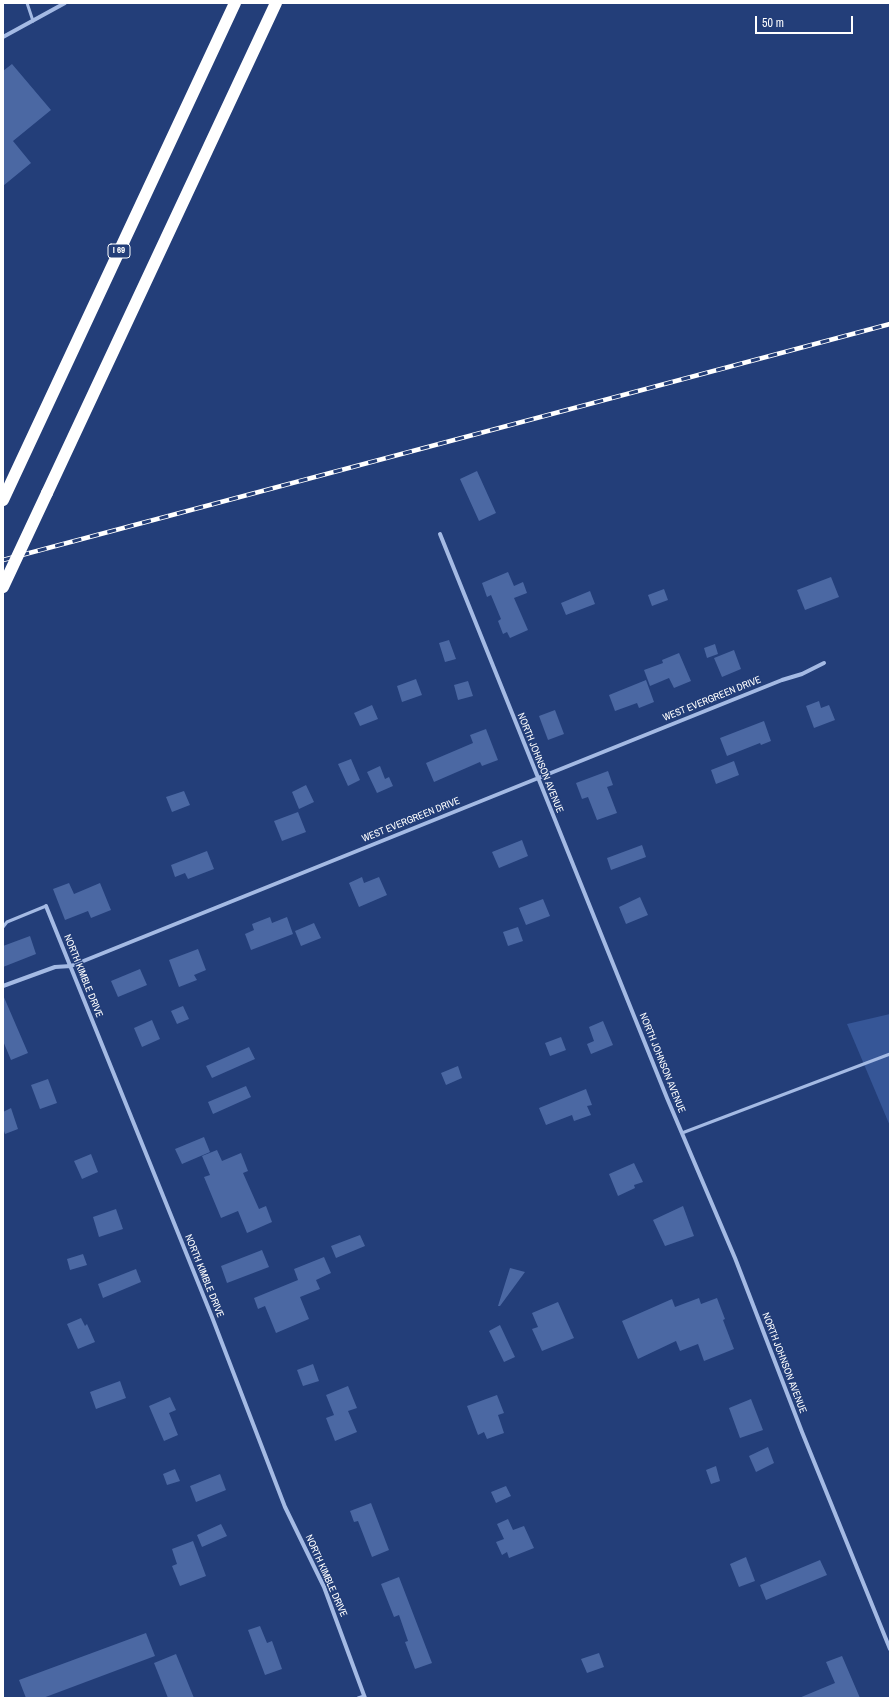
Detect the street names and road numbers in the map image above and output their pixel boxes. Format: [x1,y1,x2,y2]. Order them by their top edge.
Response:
road number: I 69 [108,244,130,258]
street label: WEST EVERGREEN DRIVE [661,674,763,724]
street label: NORTH JOHNSON AVENUE [514,711,566,815]
street label: WEST EVERGREEN DRIVE [360,795,462,845]
street label: NORTH KIMBLE DRIVE [61,933,105,1019]
street label: NORTH JOHNSON AVENUE [636,1011,688,1115]
street label: NORTH KIMBLE DRIVE [182,1233,226,1319]
street label: NORTH JOHNSON AVENUE [759,1311,809,1415]
street label: NORTH KIMBLE DRIVE [302,1533,350,1619]

